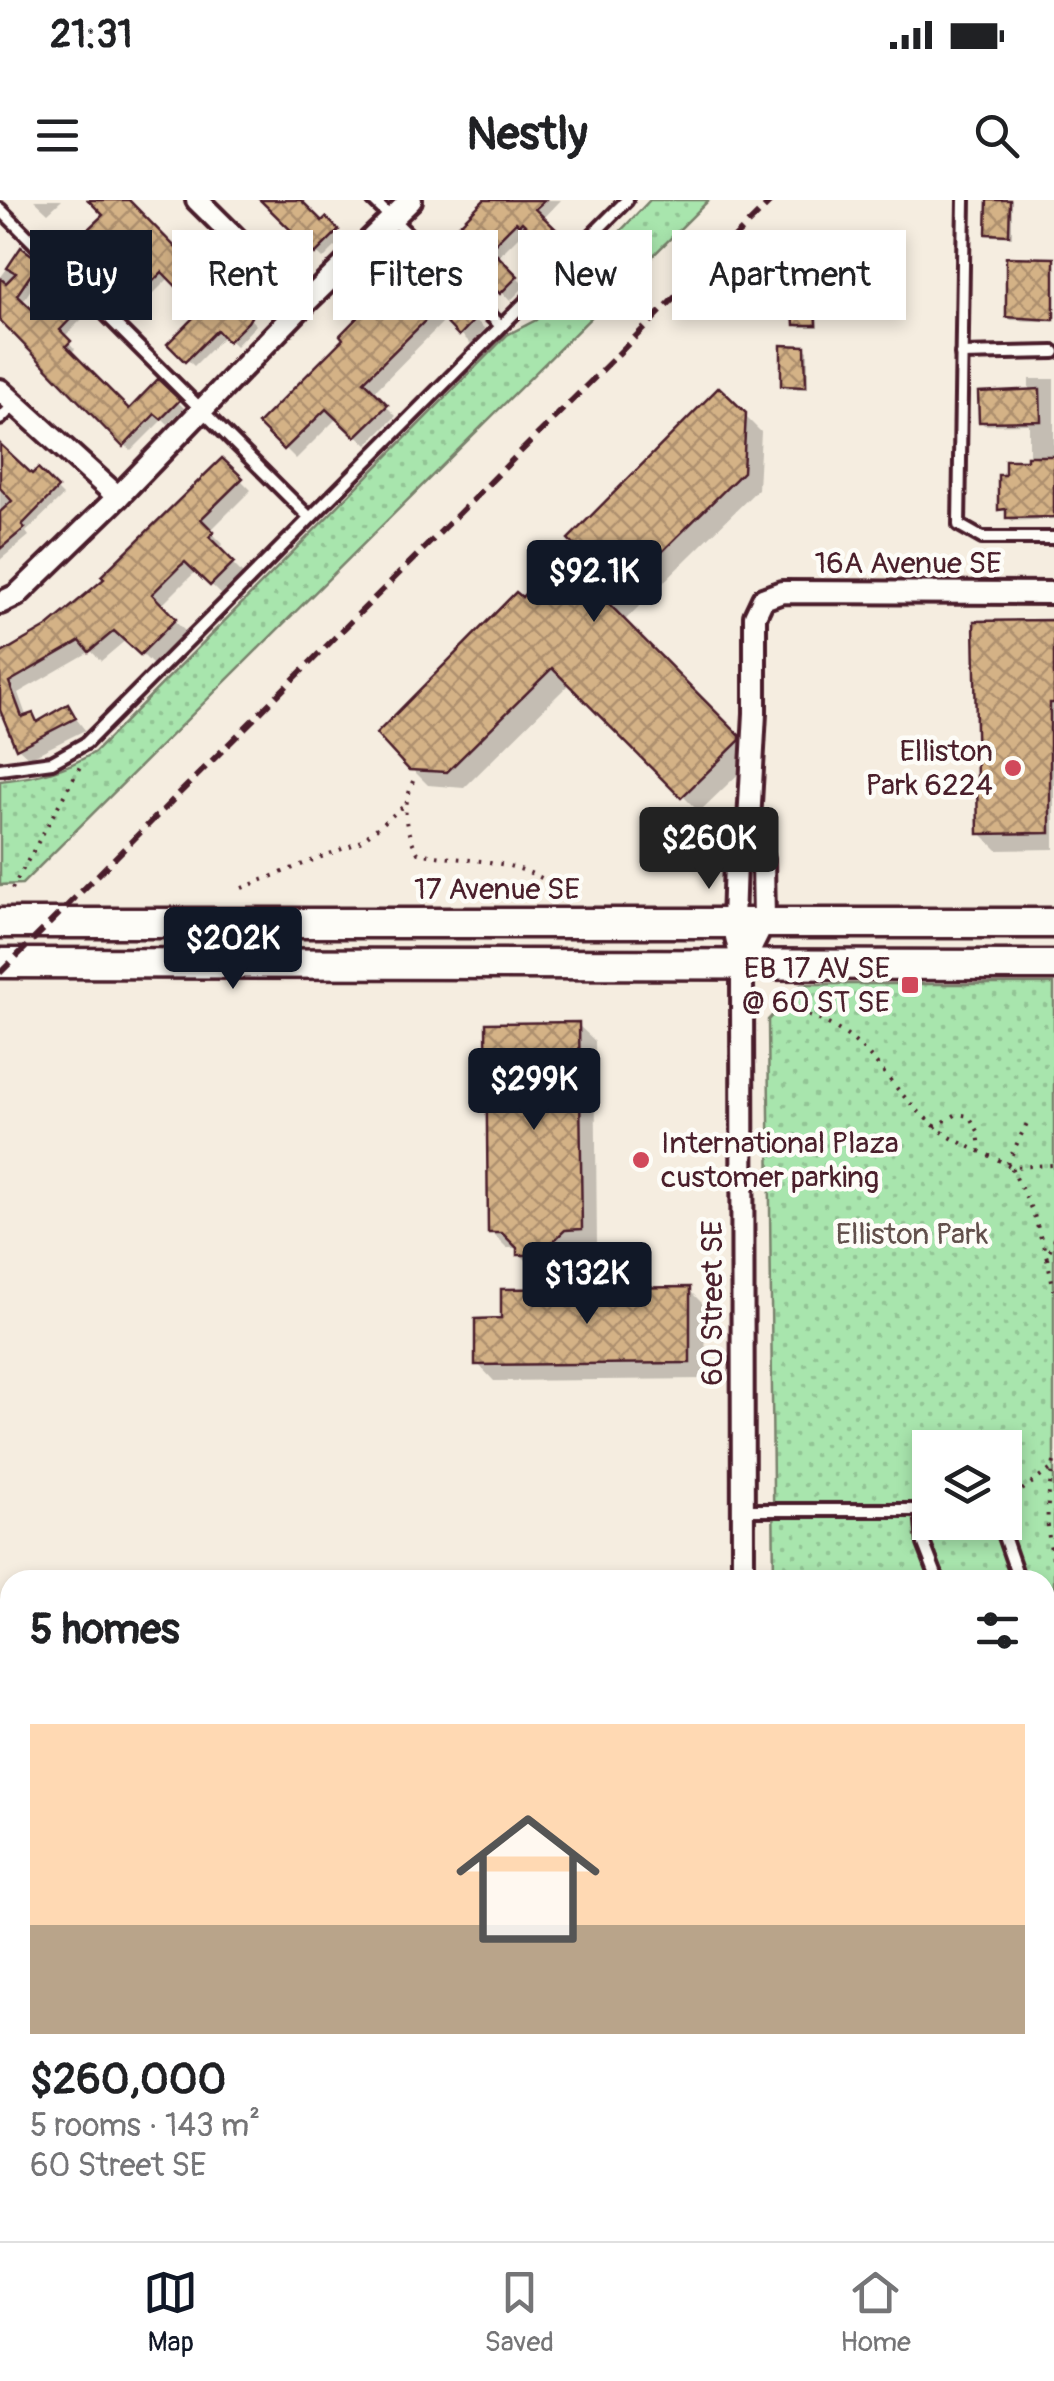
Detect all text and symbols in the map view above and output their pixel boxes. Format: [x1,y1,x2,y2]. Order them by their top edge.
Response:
text: 21:31 [50,11,132,59]
text: Nestly [467,107,587,163]
icon: menu [30,108,85,163]
icon: search [969,108,1024,163]
chip: Buy [30,230,152,320]
chip: Rent [172,230,313,320]
chip: Filters [333,230,498,320]
chip: New [518,230,652,320]
chip: Apartment [672,230,906,320]
pin: $92.1K [513,540,675,625]
street label: 16A Avenue SE [815,545,1002,582]
text: $92.1K [549,552,639,592]
place label: Elliston Park 6224 [866,733,993,804]
marker: Elliston Park 6224 [1002,757,1024,779]
pin: $260K [639,807,779,892]
text: $260K [661,819,757,859]
street label: 17 Avenue SE [414,871,580,908]
pin: $202K [163,907,303,992]
text: $202K [186,919,280,959]
place label: EB 17 AV SE @ 60 ST SE [741,950,890,1021]
marker: EB 17 AV SE @ 60 ST SE [899,974,921,996]
pin: $299K [464,1048,604,1133]
text: $299K [490,1060,578,1100]
place label: International Plaza customer parking [661,1125,899,1196]
marker: International Plaza customer parking [630,1149,652,1171]
park label: Elliston Park [836,1216,989,1253]
street label: 60 Street SE [694,1220,731,1386]
pin: $132K [517,1242,657,1327]
text: $132K [545,1254,629,1294]
map controls [912,1430,1022,1540]
button: layers [912,1430,1022,1540]
icon: filters [970,1603,1025,1658]
text: 5 homes [30,1604,180,1656]
icon: home [438,1789,618,1969]
text: $260,000 [30,2054,226,2106]
text: 5 rooms · 143 m² [30,2106,260,2146]
text: 60 Street SE [30,2146,206,2186]
tab: Map [143,2265,198,2360]
tab: Saved [484,2265,554,2360]
tab: Home [840,2265,911,2360]

